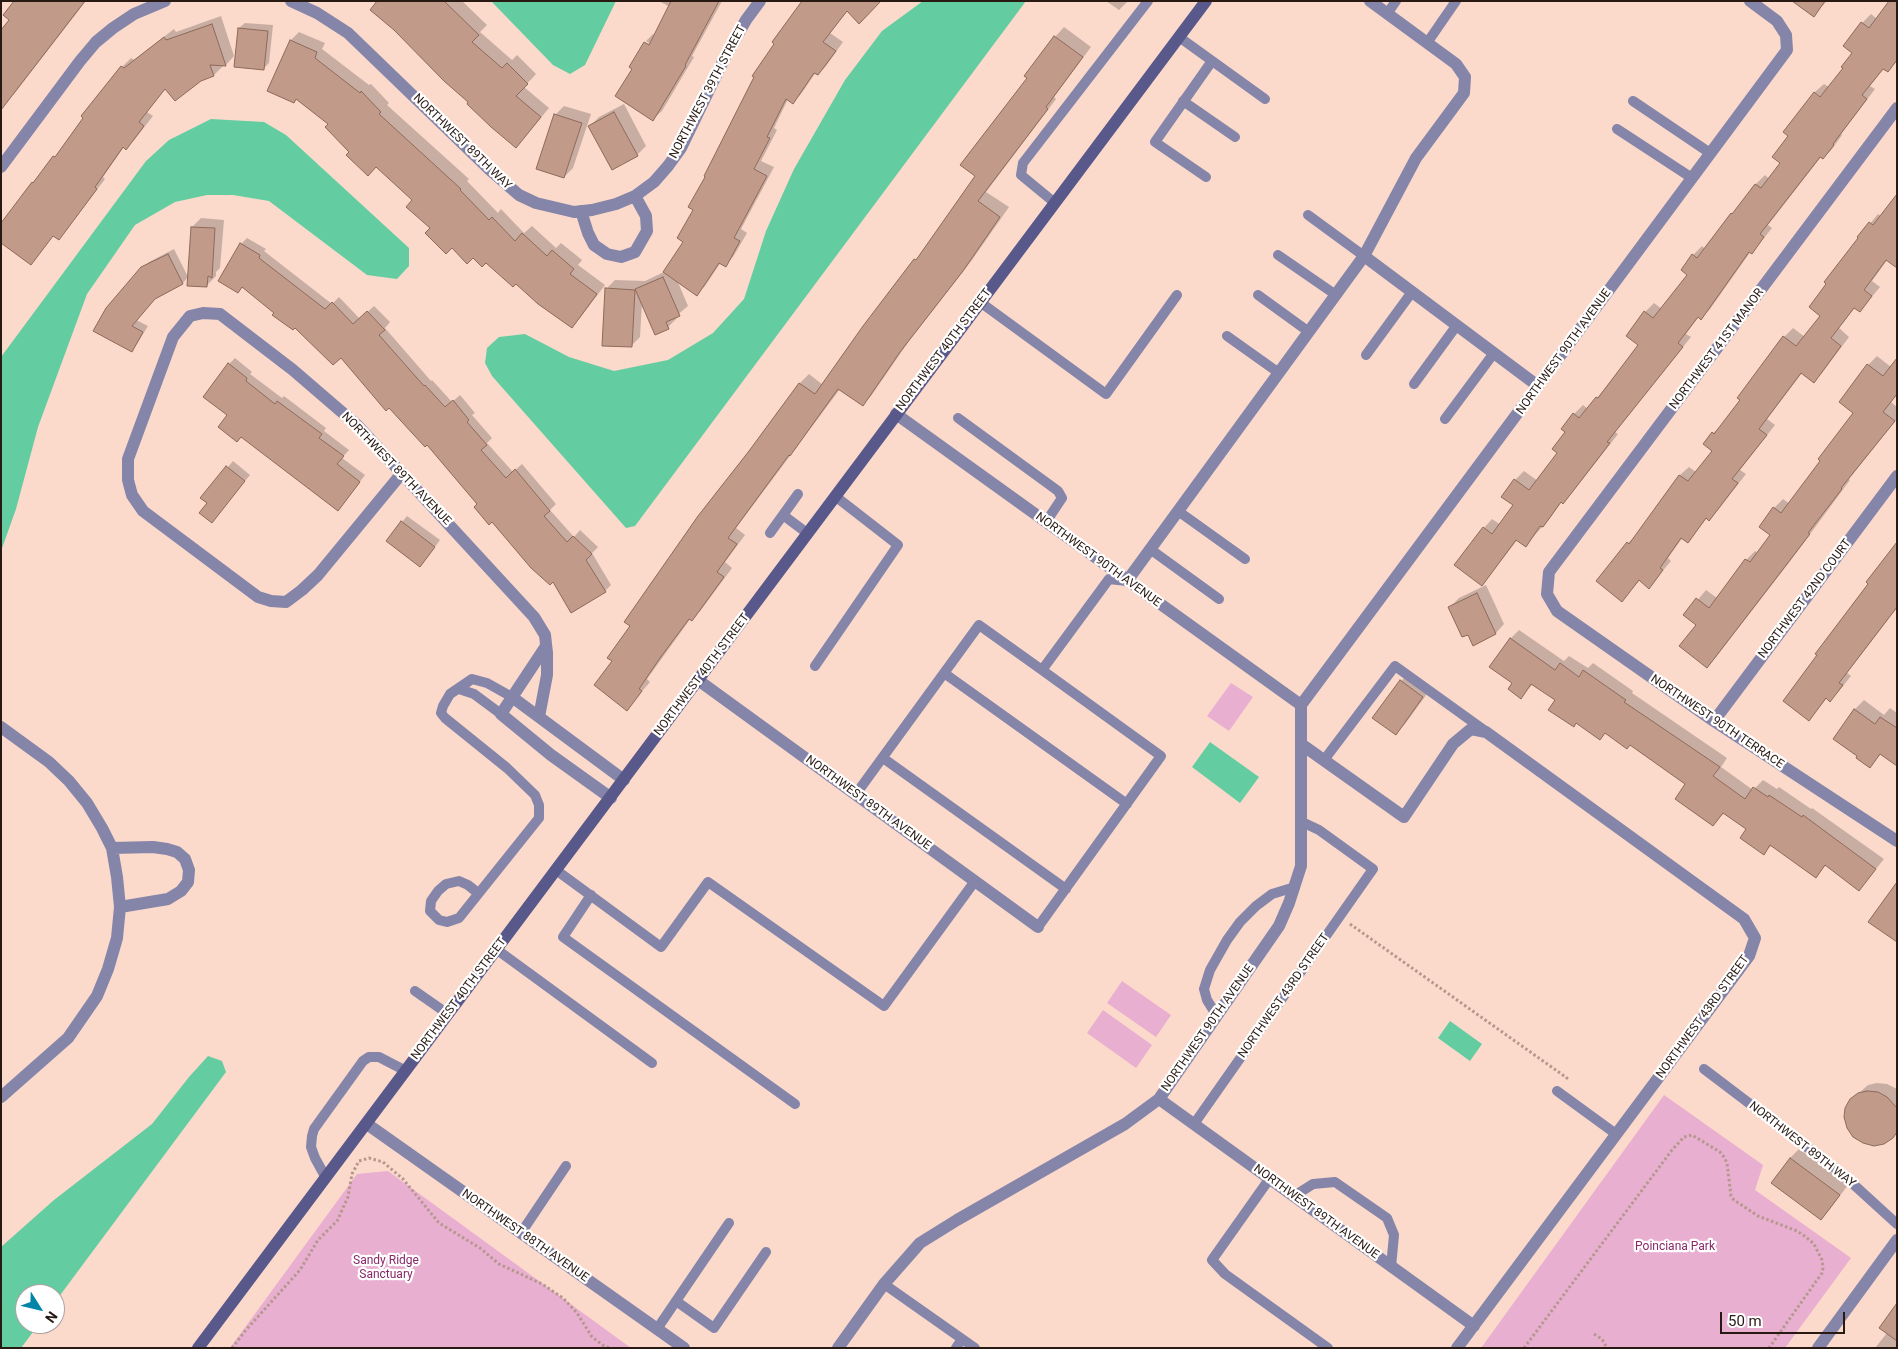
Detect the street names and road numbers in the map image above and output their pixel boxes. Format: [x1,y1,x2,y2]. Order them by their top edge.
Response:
street label: NORTHWEST 39TH STREET [667,23,749,161]
street label: NORTHWEST 89TH WAY [410,91,514,193]
street label: NORTHWEST 40TH STREET [893,286,995,414]
street label: NORTHWEST 41ST MANOR [1667,286,1767,412]
street label: NORTHWEST 90TH AVENUE [1514,287,1614,417]
street label: NORTHWEST 89TH AVENUE [338,410,454,528]
street label: NORTHWEST 90TH AVENUE [1033,510,1163,610]
street label: NORTHWEST 42ND COURT [1756,537,1854,661]
street label: NORTHWEST 40TH STREET [651,611,753,739]
street label: NORTHWEST 90TH TERRACE [1648,672,1786,772]
street label: NORTHWEST 89TH AVENUE [803,753,933,853]
street label: NORTHWEST 43RD STREET [1236,931,1332,1061]
street label: NORTHWEST 40TH STREET [408,935,510,1063]
street label: NORTHWEST 43RD STREET [1654,953,1752,1081]
street label: NORTHWEST 90TH AVENUE [1159,962,1257,1094]
street label: NORTHWEST 89TH WAY [1746,1099,1858,1191]
street label: NORTHWEST 89TH AVENUE [1251,1162,1381,1262]
street label: NORTHWEST 88TH AVENUE [459,1187,591,1285]

